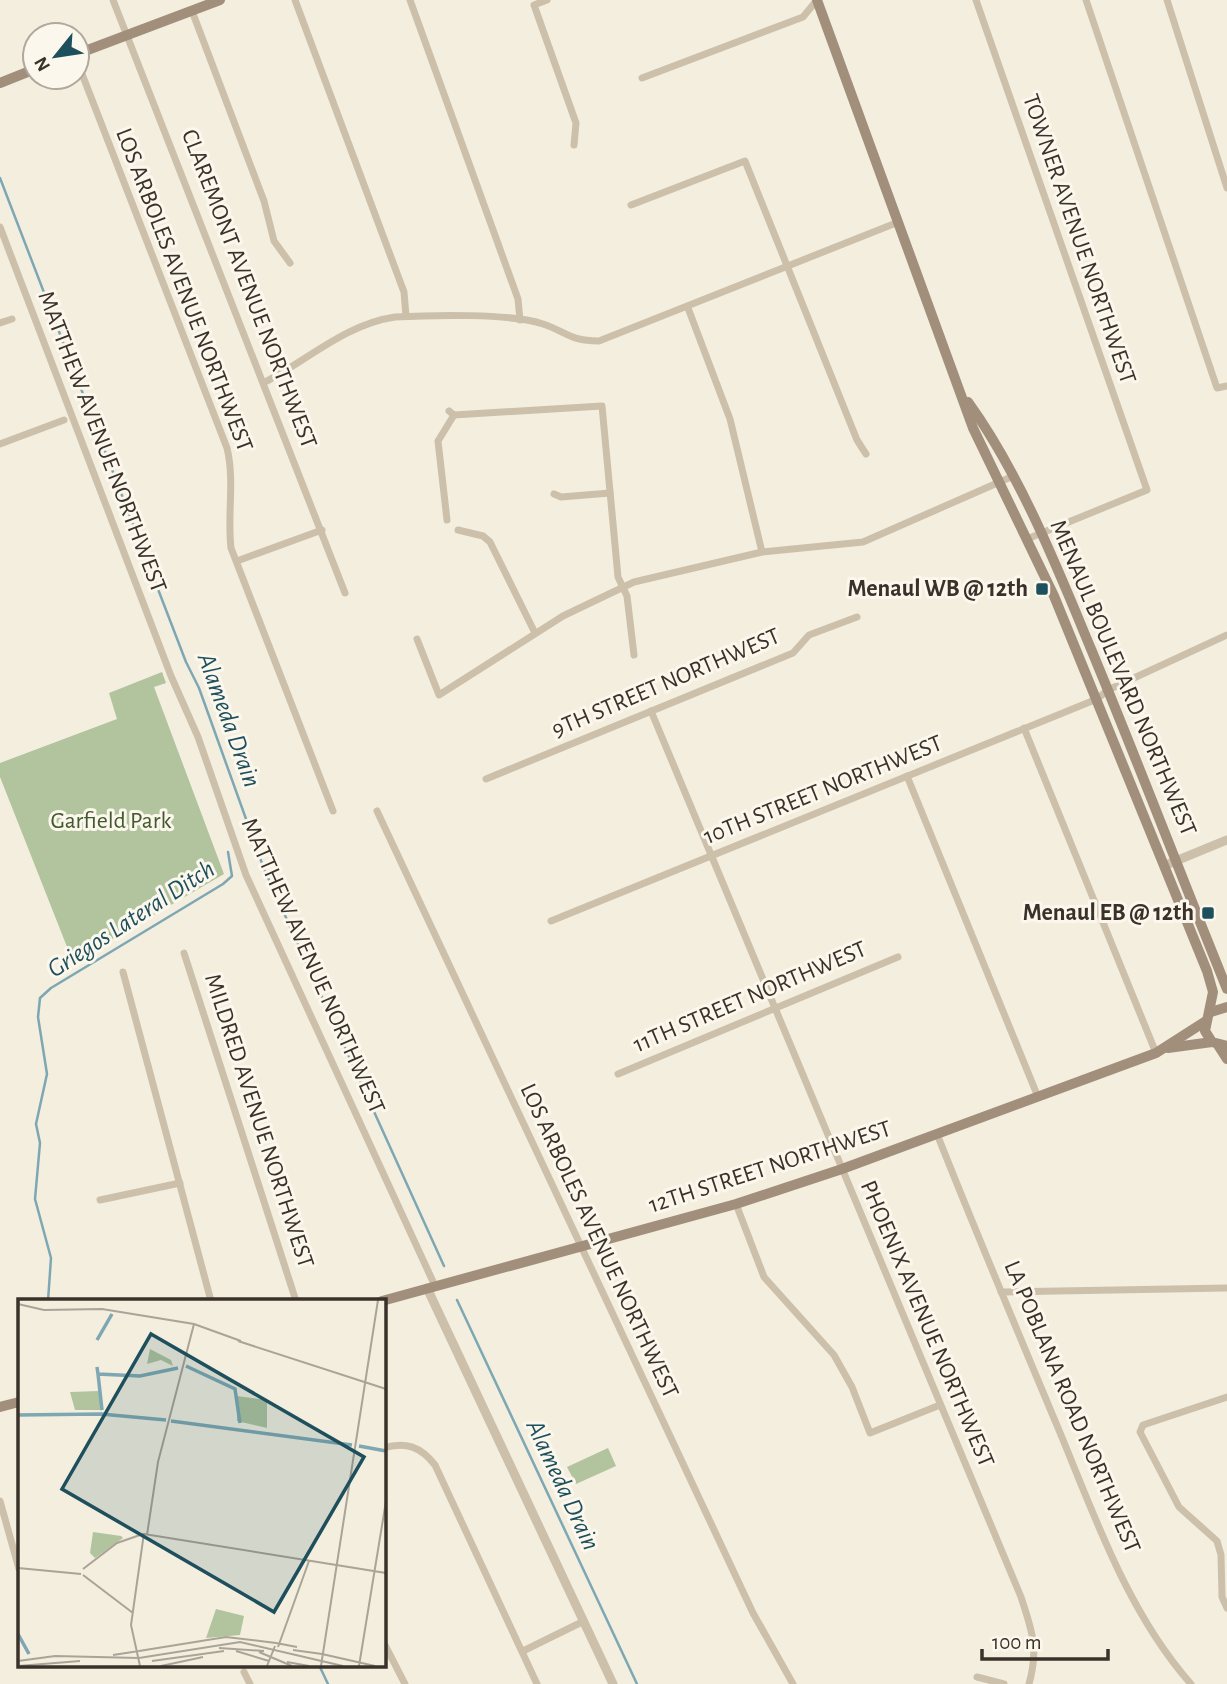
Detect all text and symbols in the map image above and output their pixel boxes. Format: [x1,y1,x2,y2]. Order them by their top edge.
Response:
north arrow [21,21,91,91]
text: N [31,53,54,74]
street label: TOWNER AVENUE NORTHWEST [1018,91,1140,387]
street label: LOS ARBOLES AVENUE NORTHWEST [111,125,257,455]
street label: CLAREMONT AVENUE NORTHWEST [177,126,321,452]
street label: MATTHEW AVENUE NORTHWEST [33,288,171,596]
street label: MENAUL BOULEVARD NORTHWEST [1045,516,1201,840]
place label: Menaul WB @ 12th [847,577,1028,601]
marker: Menaul WB @ 12th [1034,581,1050,597]
street label: 9TH STREET NORTHWEST [548,624,784,742]
water label: Alameda Drain [192,649,265,791]
street label: 10TH STREET NORTHWEST [700,731,946,849]
park label: Garfield Park [51,809,171,833]
street label: MATTHEW AVENUE NORTHWEST [237,815,389,1118]
water label: Griegos Lateral Ditch [43,855,219,983]
place label: Menaul EB @ 12th [1023,901,1194,925]
marker: Menaul EB @ 12th [1200,905,1216,921]
street label: 11TH STREET NORTHWEST [630,937,870,1057]
street label: MILDRED AVENUE NORTHWEST [200,971,318,1271]
street label: LOS ARBOLES AVENUE NORTHWEST [515,1080,683,1402]
street label: 12TH STREET NORTHWEST [646,1116,894,1218]
street label: PHOENIX AVENUE NORTHWEST [856,1177,998,1471]
street label: LA POBLANA ROAD NORTHWEST [999,1257,1145,1557]
inset map [18,1299,385,1666]
water label: Alameda Drain [521,1415,604,1554]
scale bar [982,1618,1108,1662]
text: 100 m [992,1632,1042,1653]

